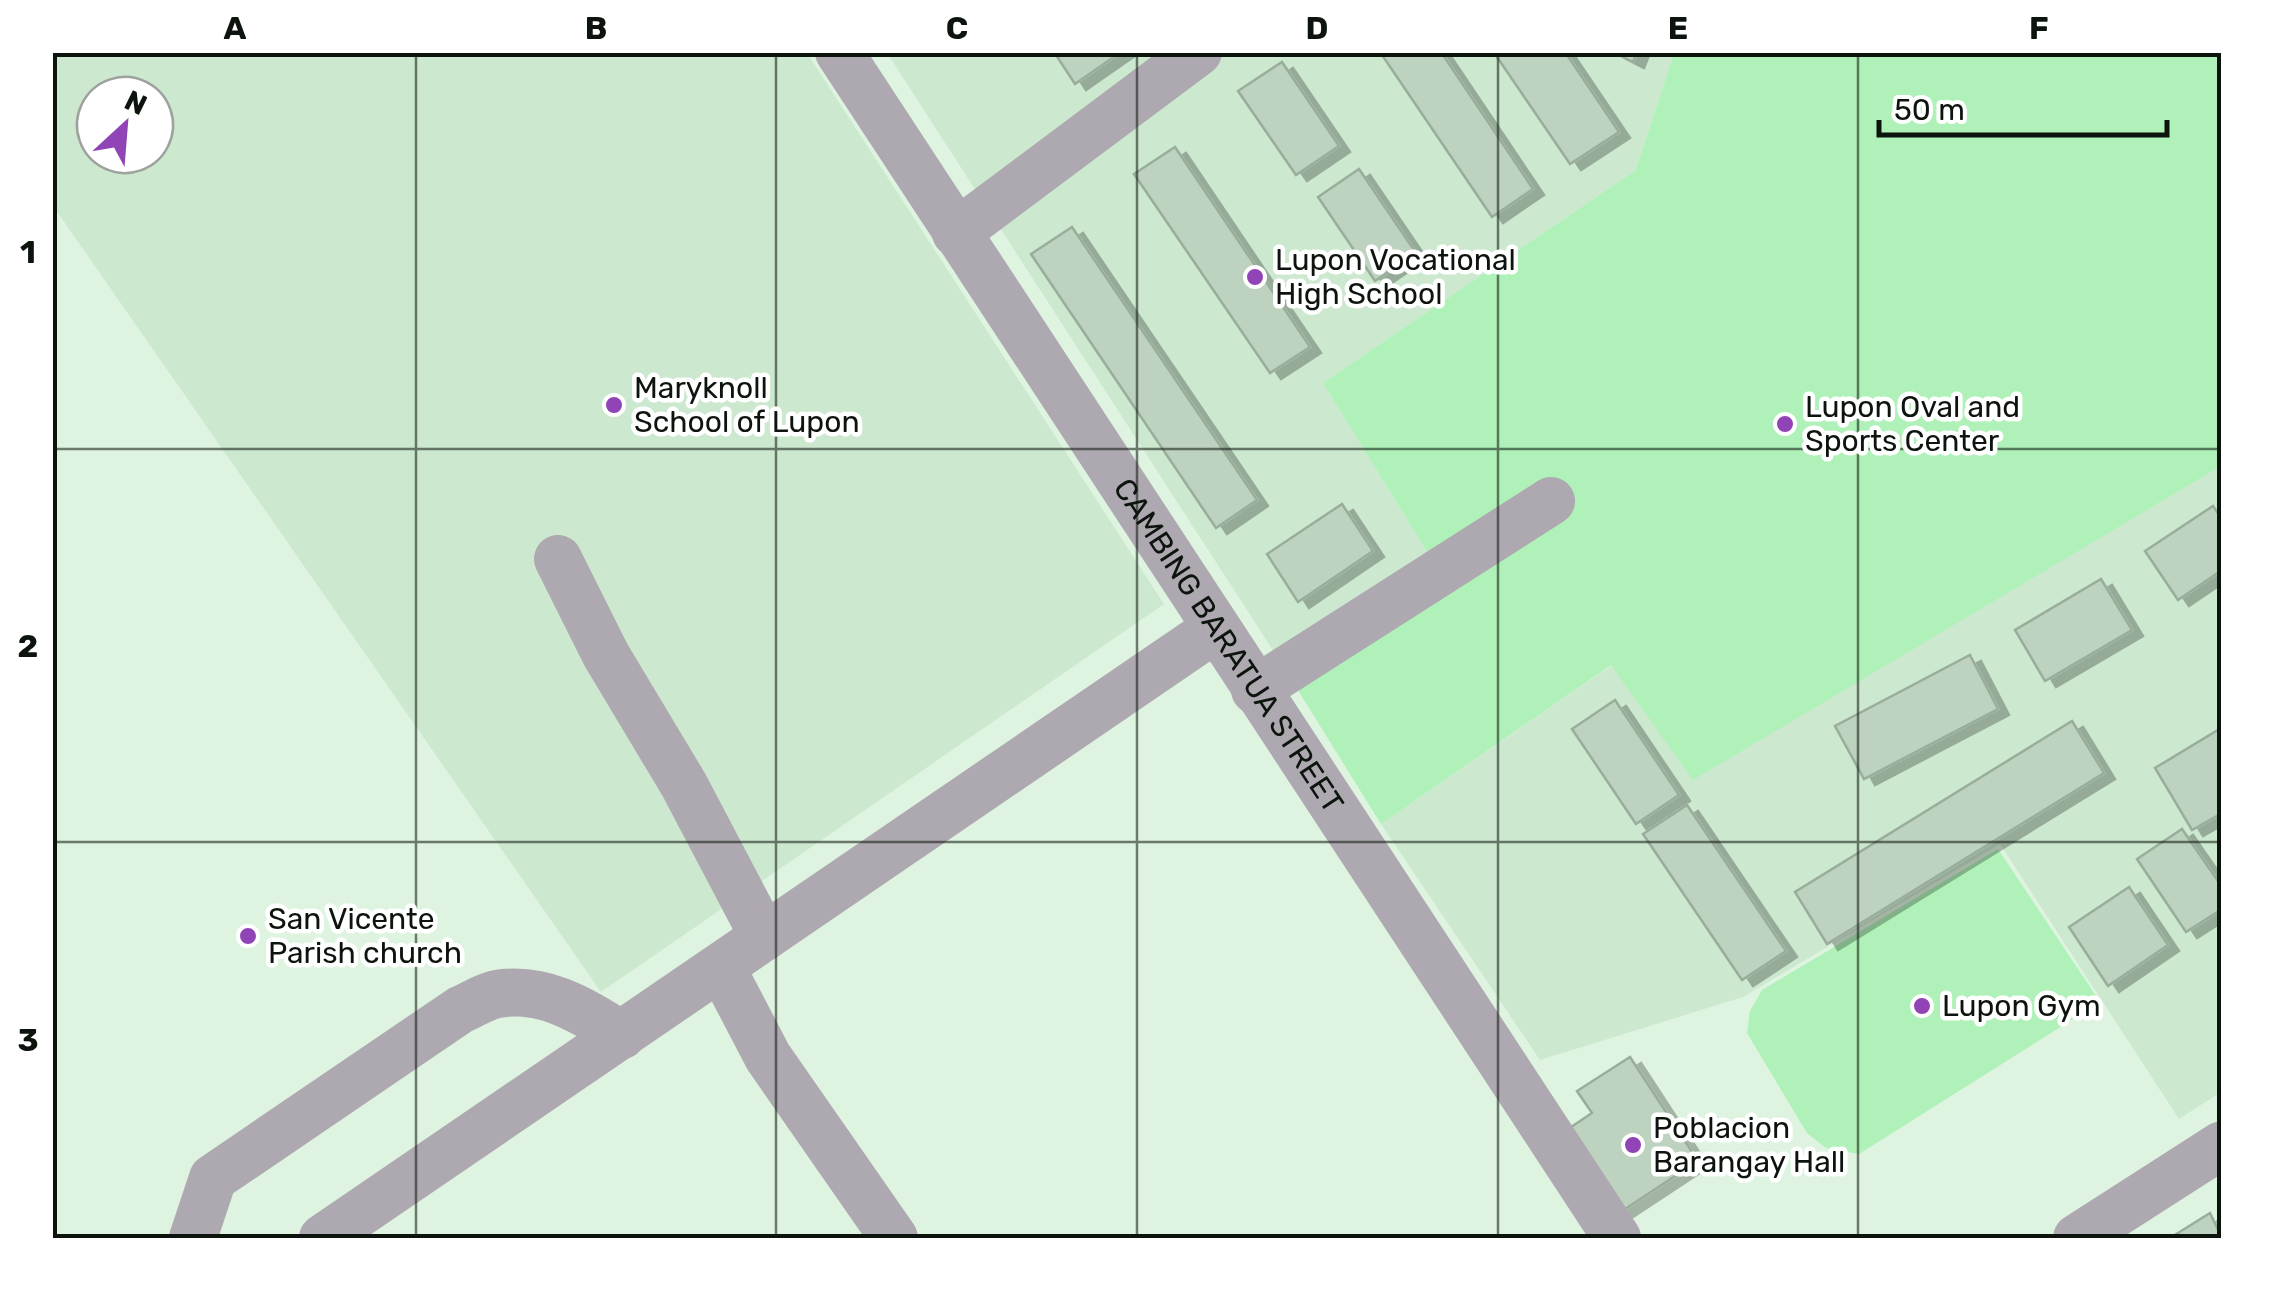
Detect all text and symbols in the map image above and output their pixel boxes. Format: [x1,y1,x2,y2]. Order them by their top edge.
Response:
text: A [224,9,247,47]
text: B [585,9,607,47]
text: C [946,9,968,47]
text: D [1306,9,1328,47]
text: E [1668,9,1688,47]
text: F [2029,9,2049,47]
north arrow [75,75,175,175]
scale bar [1879,75,2166,137]
text: N [119,84,152,122]
text: 50 m [1894,92,1965,128]
text: 1 [20,233,36,271]
place label: Lupon Vocational High School [1275,242,1516,312]
marker: Lupon Vocational High School [1244,266,1266,288]
place label: Maryknoll School of Lupon [634,370,860,440]
place label: Lupon Oval and Sports Center [1805,389,2020,459]
marker: Maryknoll School of Lupon [603,394,625,416]
marker: Lupon Oval and Sports Center [1774,413,1796,435]
street label: CAMBING BARATUA STREET [1106,472,1351,819]
text: 2 [18,627,38,665]
place label: San Vicente Parish church [268,901,462,971]
marker: San Vicente Parish church [237,925,259,947]
place label: Lupon Gym [1942,988,2101,1024]
marker: Lupon Gym [1911,995,1933,1017]
text: 3 [17,1021,39,1059]
place label: Poblacion Barangay Hall [1653,1110,1845,1180]
marker: Poblacion Barangay Hall [1622,1134,1644,1156]

